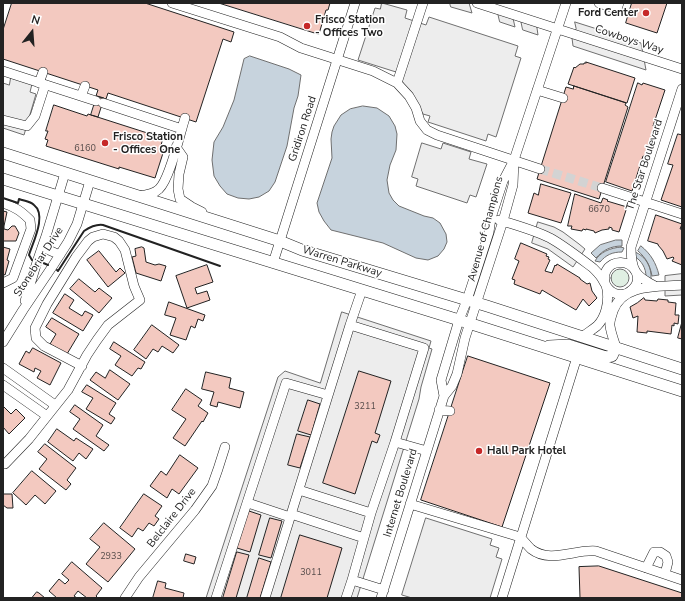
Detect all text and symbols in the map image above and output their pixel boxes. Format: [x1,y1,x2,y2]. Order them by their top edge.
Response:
place label: Ford Center [578,6,638,20]
marker: Ford Center [641,8,651,18]
north arrow [12,12,52,52]
text: N [30,12,42,28]
place label: Frisco Station - Offices Two [315,13,385,39]
marker: Frisco Station - Offices Two [302,21,312,31]
street label: Cowboys Way [593,23,665,57]
street label: Gridiron Road [286,95,320,163]
street label: The Star Boulevard [624,118,666,212]
place label: Frisco Station - Offices One [113,130,183,156]
marker: Frisco Station - Offices One [100,138,110,148]
house number: 6160 [74,144,96,154]
street label: Avenue of Champions [466,175,506,283]
house number: 6670 [588,205,610,215]
street label: Stonebriar Drive [12,225,66,299]
street label: Warren Parkway [301,244,383,280]
house number: 3211 [354,402,376,412]
place label: Hall Park Hotel [487,444,566,458]
marker: Hall Park Hotel [474,446,484,456]
street label: Internet Boulevard [381,447,421,539]
street label: Belclaire Drive [145,486,199,550]
house number: 2933 [100,552,122,562]
house number: 3011 [300,568,322,578]

